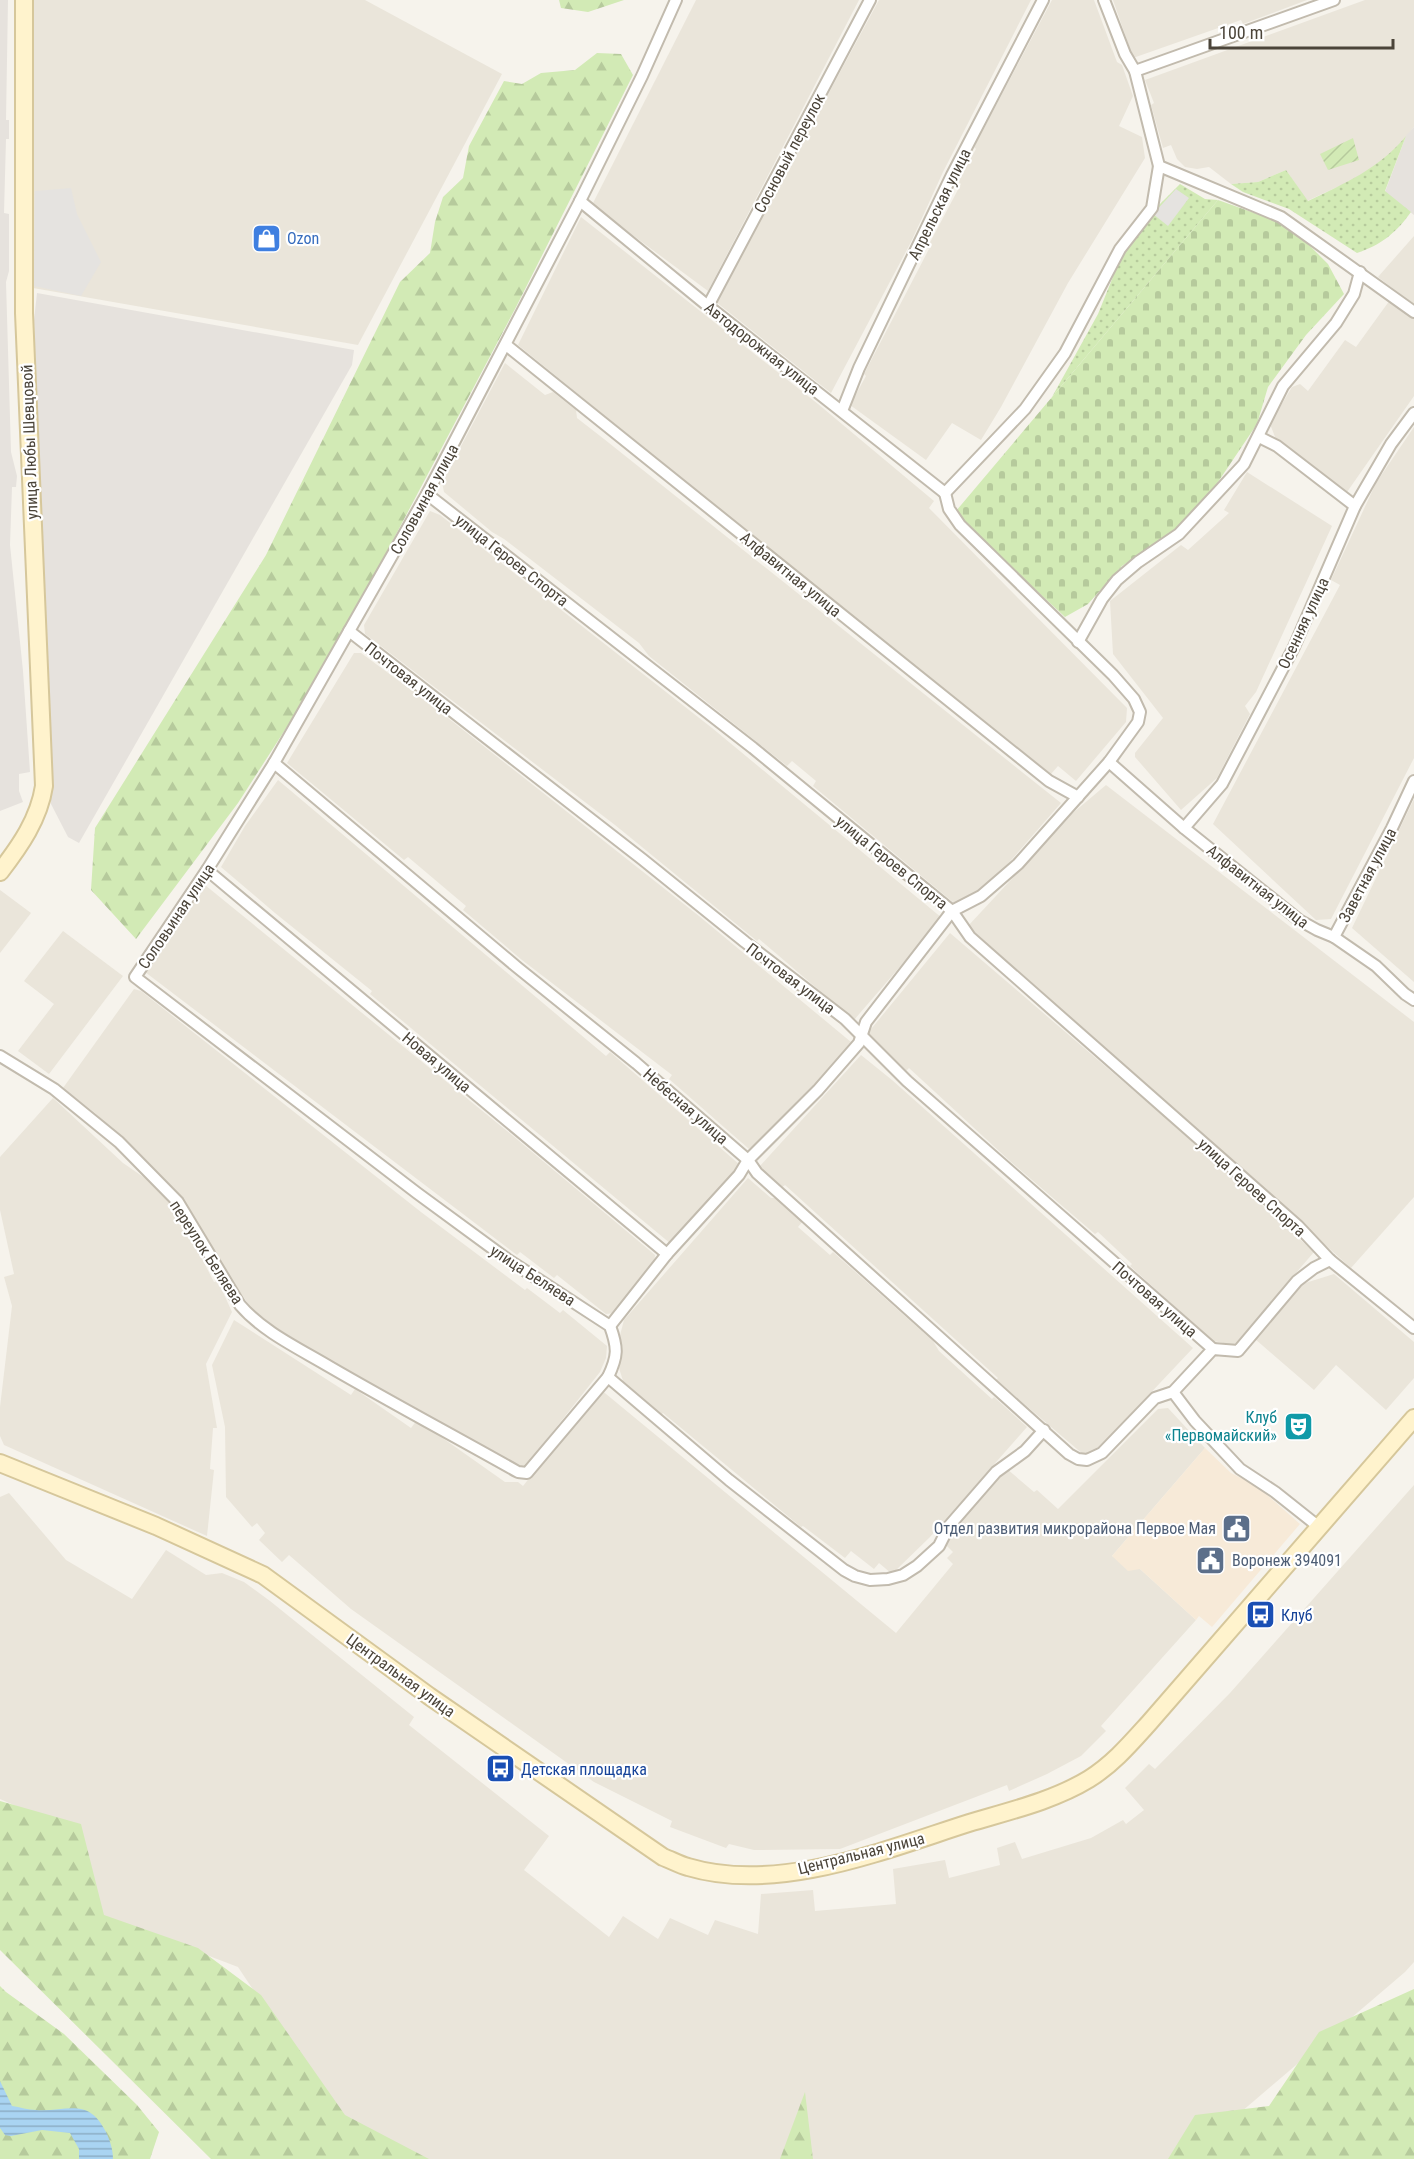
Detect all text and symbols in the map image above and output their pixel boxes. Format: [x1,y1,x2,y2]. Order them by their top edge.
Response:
scale bar [1210,12,1393,50]
text: 100 m [1219,22,1263,43]
street label: Сосновый переулок [750,90,829,216]
street label: Апрельская улица [904,145,975,263]
shop icon: Ozon [250,222,282,254]
place label: Ozon [287,229,319,248]
street label: Автодорожная улица [701,298,823,399]
street label: улица Любы Шевцовой [17,364,42,520]
street label: Соловьиная улица [386,441,463,558]
street label: улица Героев Спорта [451,510,572,610]
street label: Алфавитная улица [736,528,845,621]
street label: Осенняя улица [1274,575,1333,672]
street label: Почтовая улица [361,638,456,719]
street label: улица Героев Спорта [832,812,951,913]
street label: Заветная улица [1335,825,1400,926]
street label: Алфавитная улица [1203,841,1312,932]
street label: Соловьиная улица [134,860,219,973]
street label: Почтовая улица [743,939,839,1018]
street label: Новая улица [398,1028,475,1097]
street label: Небесная улица [639,1064,732,1148]
street label: улица Героев Спорта [1194,1134,1309,1241]
street label: переулок Беляева [166,1197,247,1308]
street label: улица Беляева [487,1241,579,1310]
street label: Почтовая улица [1108,1257,1201,1341]
place label: Клуб «Первомайский» [1165,1408,1277,1445]
theatre icon: Клуб «Первомайский» [1282,1410,1314,1442]
public building icon: Отдел развития микрорайона Первое Мая [1221,1512,1253,1544]
place label: Отдел развития микрорайона Первое Мая [934,1519,1216,1538]
public building icon: Воронеж 394091 [1195,1544,1227,1576]
place label: Воронеж 394091 [1232,1551,1342,1570]
bus stop icon: Клуб [1244,1599,1276,1631]
place label: Клуб [1281,1606,1313,1625]
street label: Центральная улица [343,1630,459,1721]
bus stop icon: Детская площадка [484,1753,516,1785]
place label: Детская площадка [521,1760,647,1779]
street label: Центральная улица [796,1829,926,1878]

